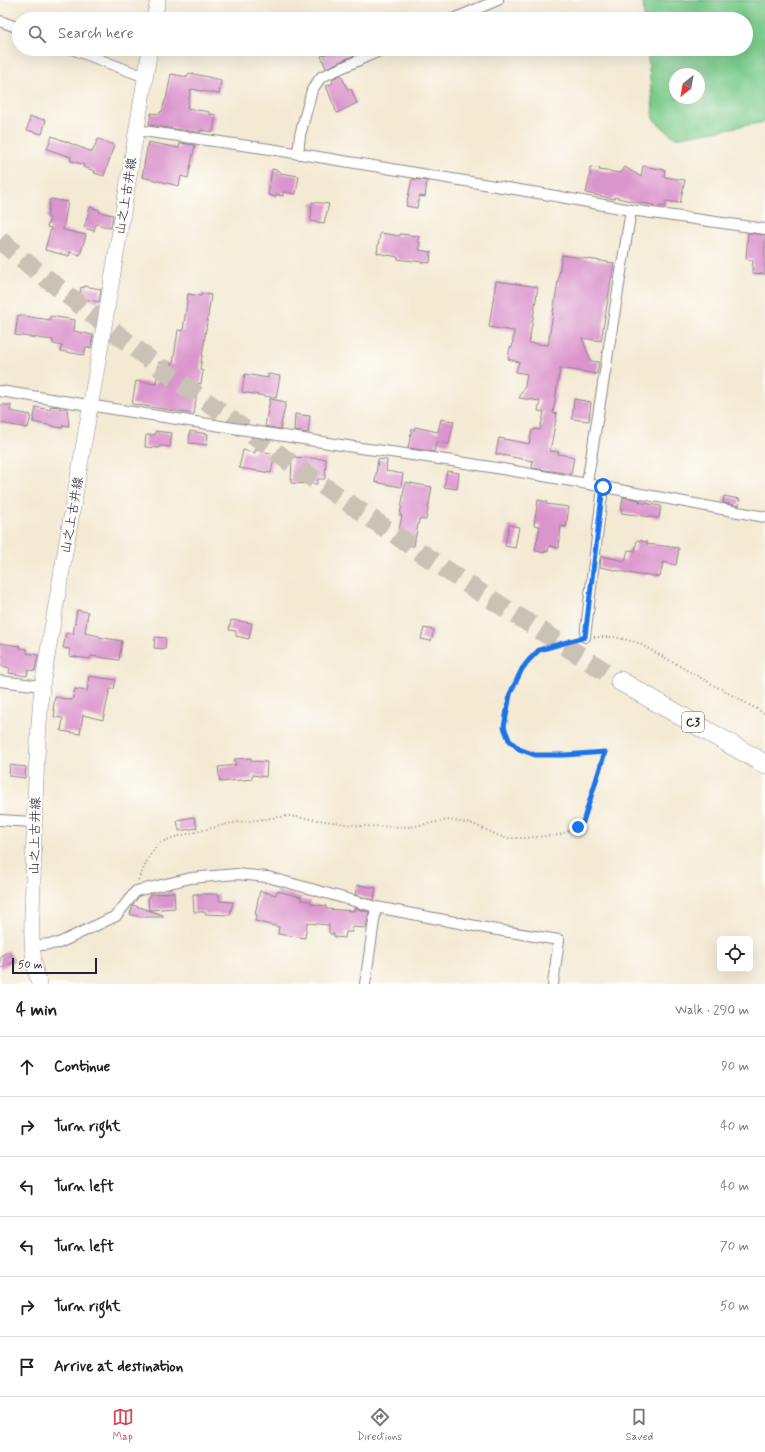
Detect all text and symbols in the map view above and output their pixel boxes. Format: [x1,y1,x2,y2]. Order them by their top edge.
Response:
search box [12,12,753,56]
icon: search [26,23,48,45]
text: Search here [58,24,134,44]
north arrow [669,68,705,104]
street label: 山之上古井線 [112,155,141,236]
street label: 山之上古井線 [57,474,88,555]
route start [594,478,612,496]
road number: C3 [682,712,704,732]
street label: 山之上古井線 [26,796,45,875]
route end [569,818,587,836]
map controls [717,936,753,972]
button: locate [717,936,753,972]
scale bar [12,956,97,975]
text: 50 m [18,958,43,972]
text: 4 min [16,999,57,1021]
text: Walk · 290 m [675,1002,749,1019]
icon: ahead [16,1056,38,1078]
text: Continue [54,1057,110,1077]
text: 90 m [721,1058,749,1075]
icon: right [16,1116,38,1138]
text: Turn right [54,1117,121,1137]
text: 40 m [720,1118,749,1135]
icon: left [16,1176,38,1198]
text: Turn left [54,1177,114,1197]
text: 40 m [720,1178,749,1195]
icon: left [16,1236,38,1258]
text: Turn left [54,1237,114,1257]
text: 70 m [720,1238,749,1255]
icon: right [16,1296,38,1318]
text: Turn right [54,1297,121,1317]
text: 50 m [720,1298,749,1315]
icon: arrive [16,1356,38,1378]
text: Arrive at destination [54,1357,183,1377]
tab: Map [112,1406,134,1444]
tab: Directions [357,1406,402,1444]
tab: Saved [626,1406,653,1444]

